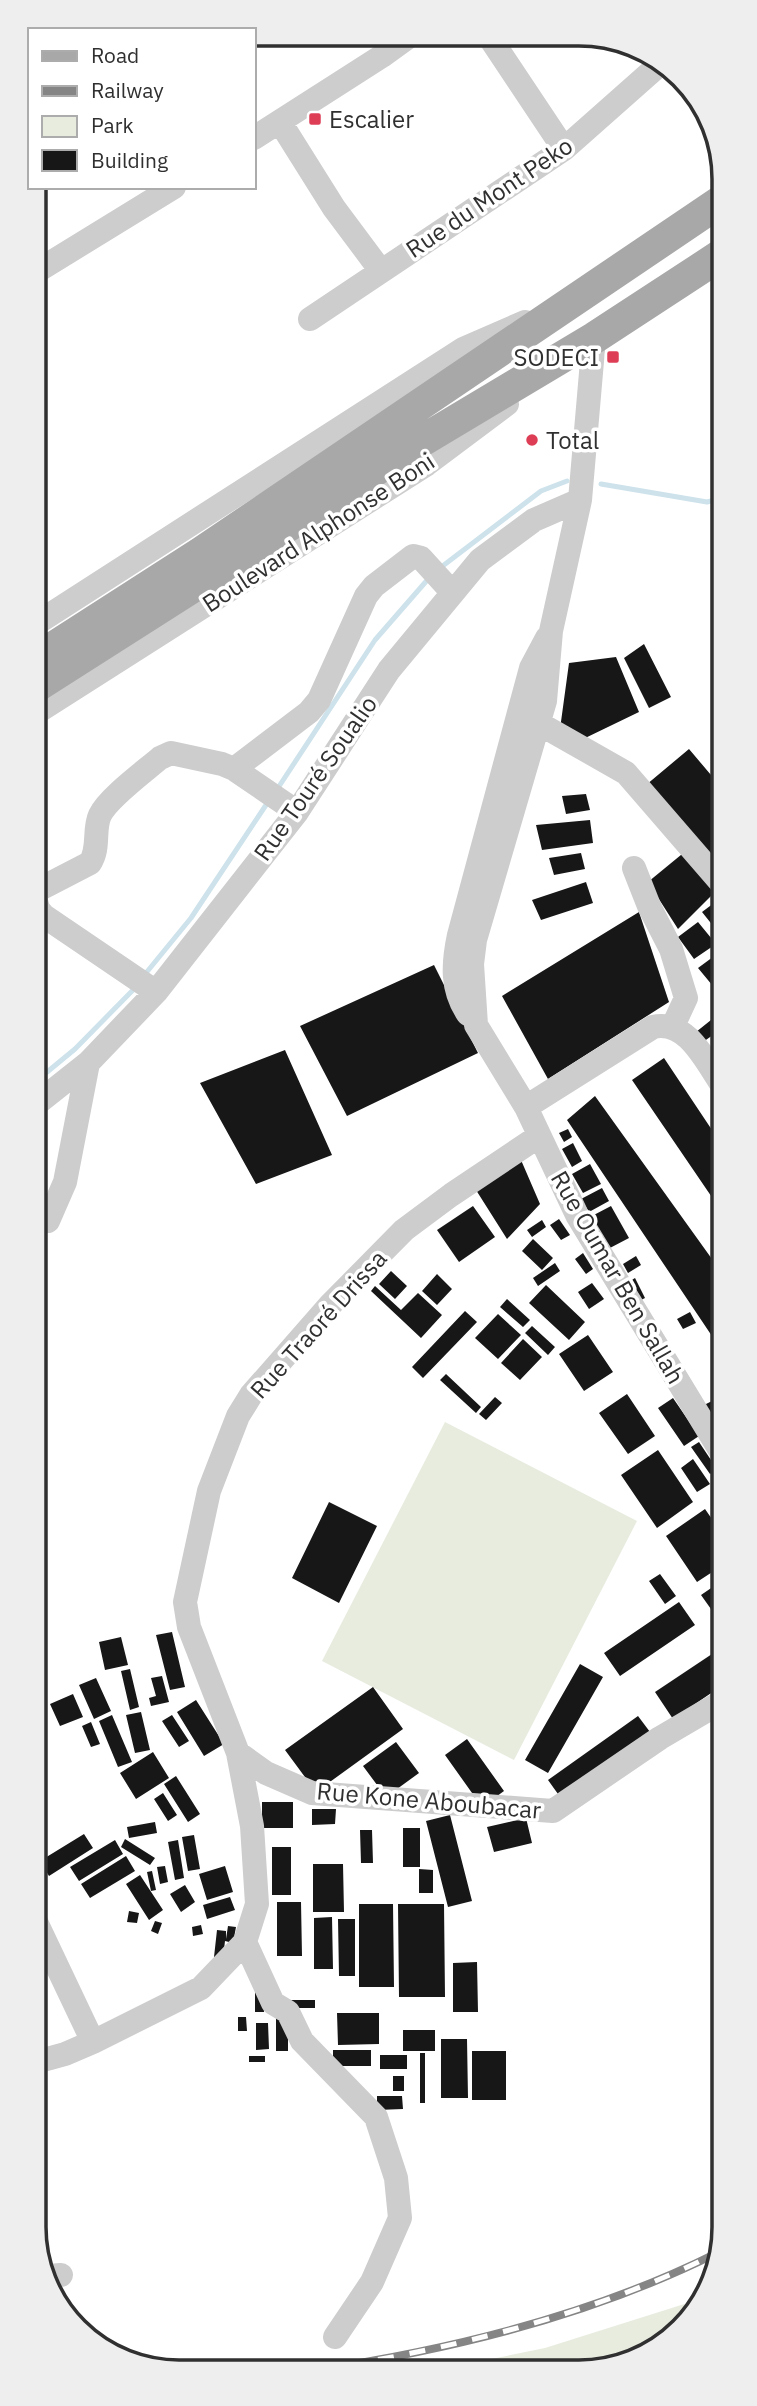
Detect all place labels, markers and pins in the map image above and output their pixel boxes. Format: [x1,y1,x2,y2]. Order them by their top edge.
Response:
place label: Escalier [329,103,414,135]
marker: Escalier [307,111,323,127]
place label: SODECI [513,341,599,373]
marker: SODECI [605,349,621,365]
place label: Total [546,424,599,456]
marker: Total [524,432,540,448]

